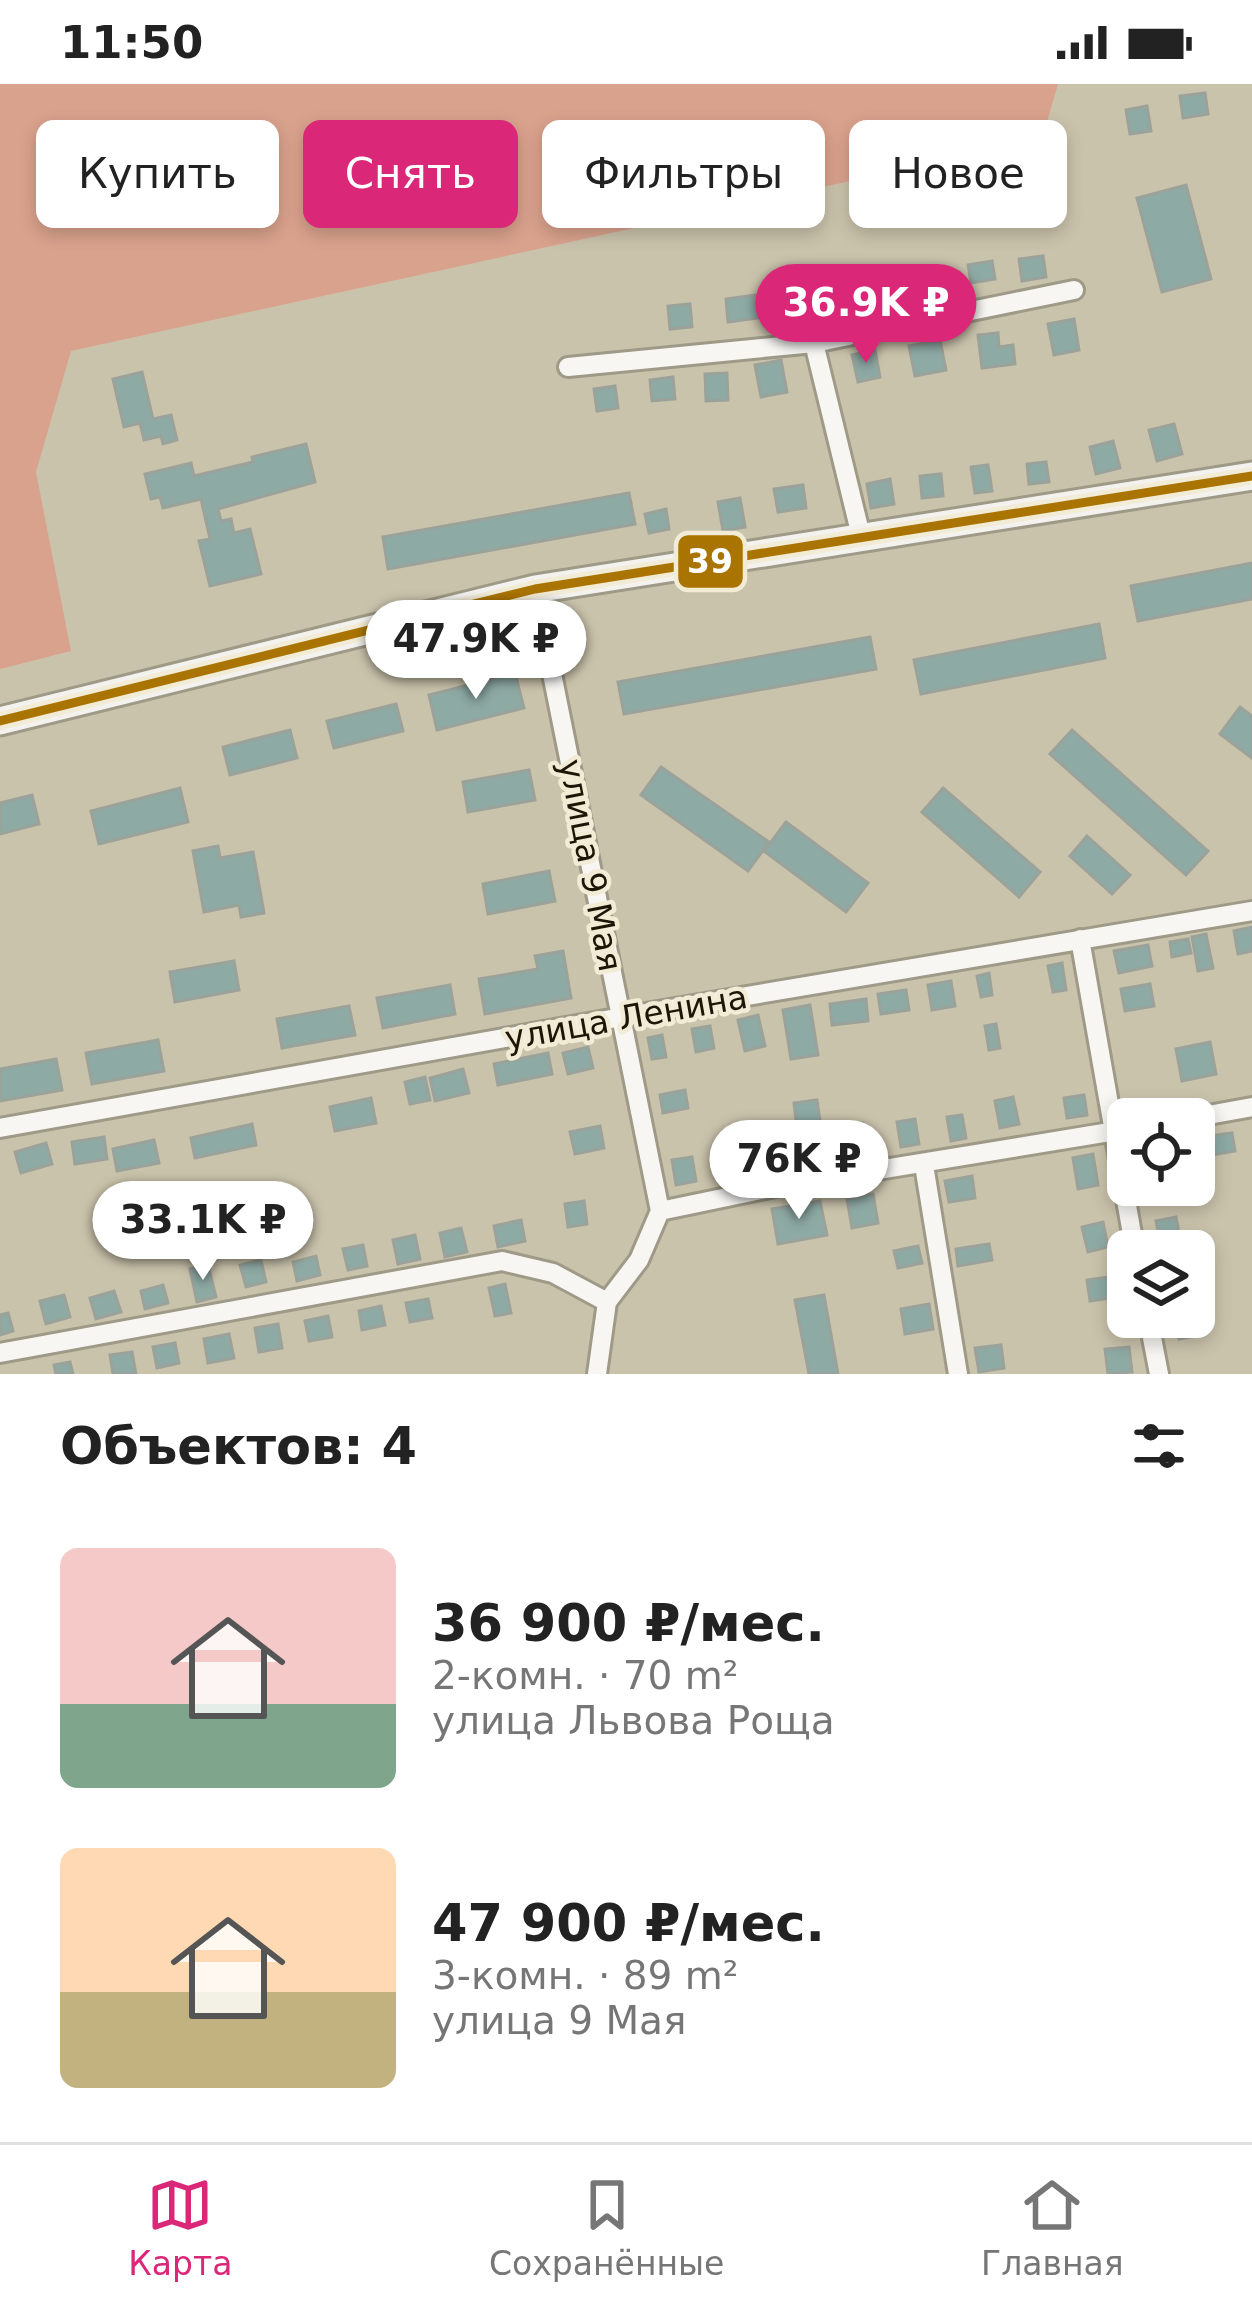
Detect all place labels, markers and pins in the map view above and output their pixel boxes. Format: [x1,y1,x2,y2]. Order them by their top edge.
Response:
pin: 36.9K ₽ [755,264,977,366]
pin: 47.9K ₽ [365,600,587,702]
pin: 76K ₽ [715,1120,883,1222]
pin: 33.1K ₽ [92,1181,314,1283]

